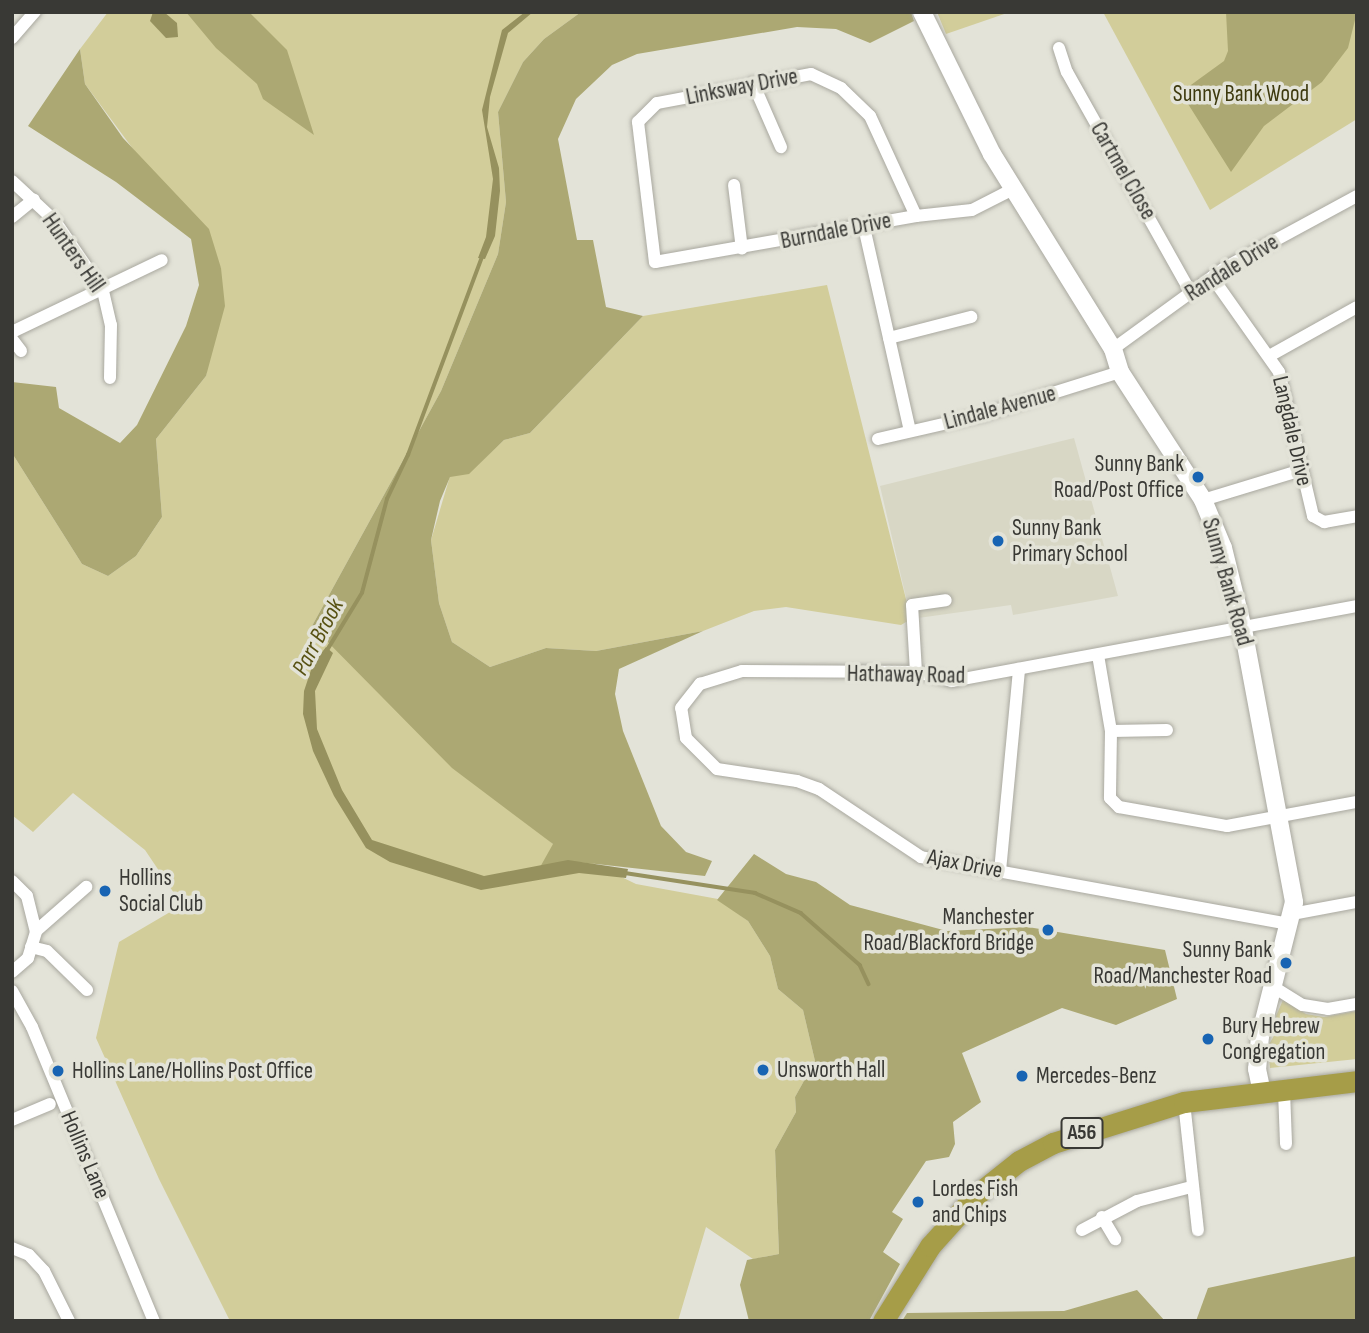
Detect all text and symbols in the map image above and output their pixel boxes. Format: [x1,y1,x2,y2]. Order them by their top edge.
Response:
street label: Linksway Drive [684,63,800,111]
park label: Sunny Bank Wood [1173,80,1309,108]
street label: Cartmel Close [1084,117,1162,225]
street label: Burndale Drive [778,207,894,255]
street label: Hunters Hill [36,208,110,298]
street label: Randale Drive [1180,229,1284,307]
street label: Langdale Drive [1266,373,1318,489]
street label: Lindale Avenue [941,380,1059,436]
place label: Sunny Bank Road/Post Office [1054,450,1184,504]
marker: Sunny Bank Road/Post Office [1190,469,1206,485]
place label: Sunny Bank Primary School [1012,514,1128,568]
street label: Sunny Bank Road [1196,515,1258,649]
marker: Sunny Bank Primary School [990,533,1006,549]
water label: Parr Brook [286,594,350,680]
street label: Hathaway Road [847,660,965,690]
street label: Ajax Drive [925,843,1005,885]
place label: Hollins Social Club [119,864,203,918]
marker: Hollins Social Club [97,883,113,899]
place label: Manchester Road/Blackford Bridge [863,903,1034,957]
marker: Manchester Road/Blackford Bridge [1040,922,1056,938]
place label: Sunny Bank Road/Manchester Road [1093,936,1272,990]
marker: Sunny Bank Road/Manchester Road [1278,955,1294,971]
place label: Bury Hebrew Congregation [1222,1012,1325,1066]
marker: Bury Hebrew Congregation [1200,1031,1216,1047]
place label: Unsworth Hall [777,1056,885,1084]
place label: Hollins Lane/Hollins Post Office [72,1057,313,1085]
marker: Unsworth Hall [755,1062,771,1078]
place label: Mercedes-Benz [1036,1062,1157,1090]
marker: Hollins Lane/Hollins Post Office [50,1063,66,1079]
marker: Mercedes-Benz [1014,1068,1030,1084]
street label: Hollins Lane [54,1107,116,1203]
road number: A56 [1059,1116,1105,1150]
place label: Lordes Fish and Chips [932,1175,1018,1229]
marker: Lordes Fish and Chips [910,1194,926,1210]

